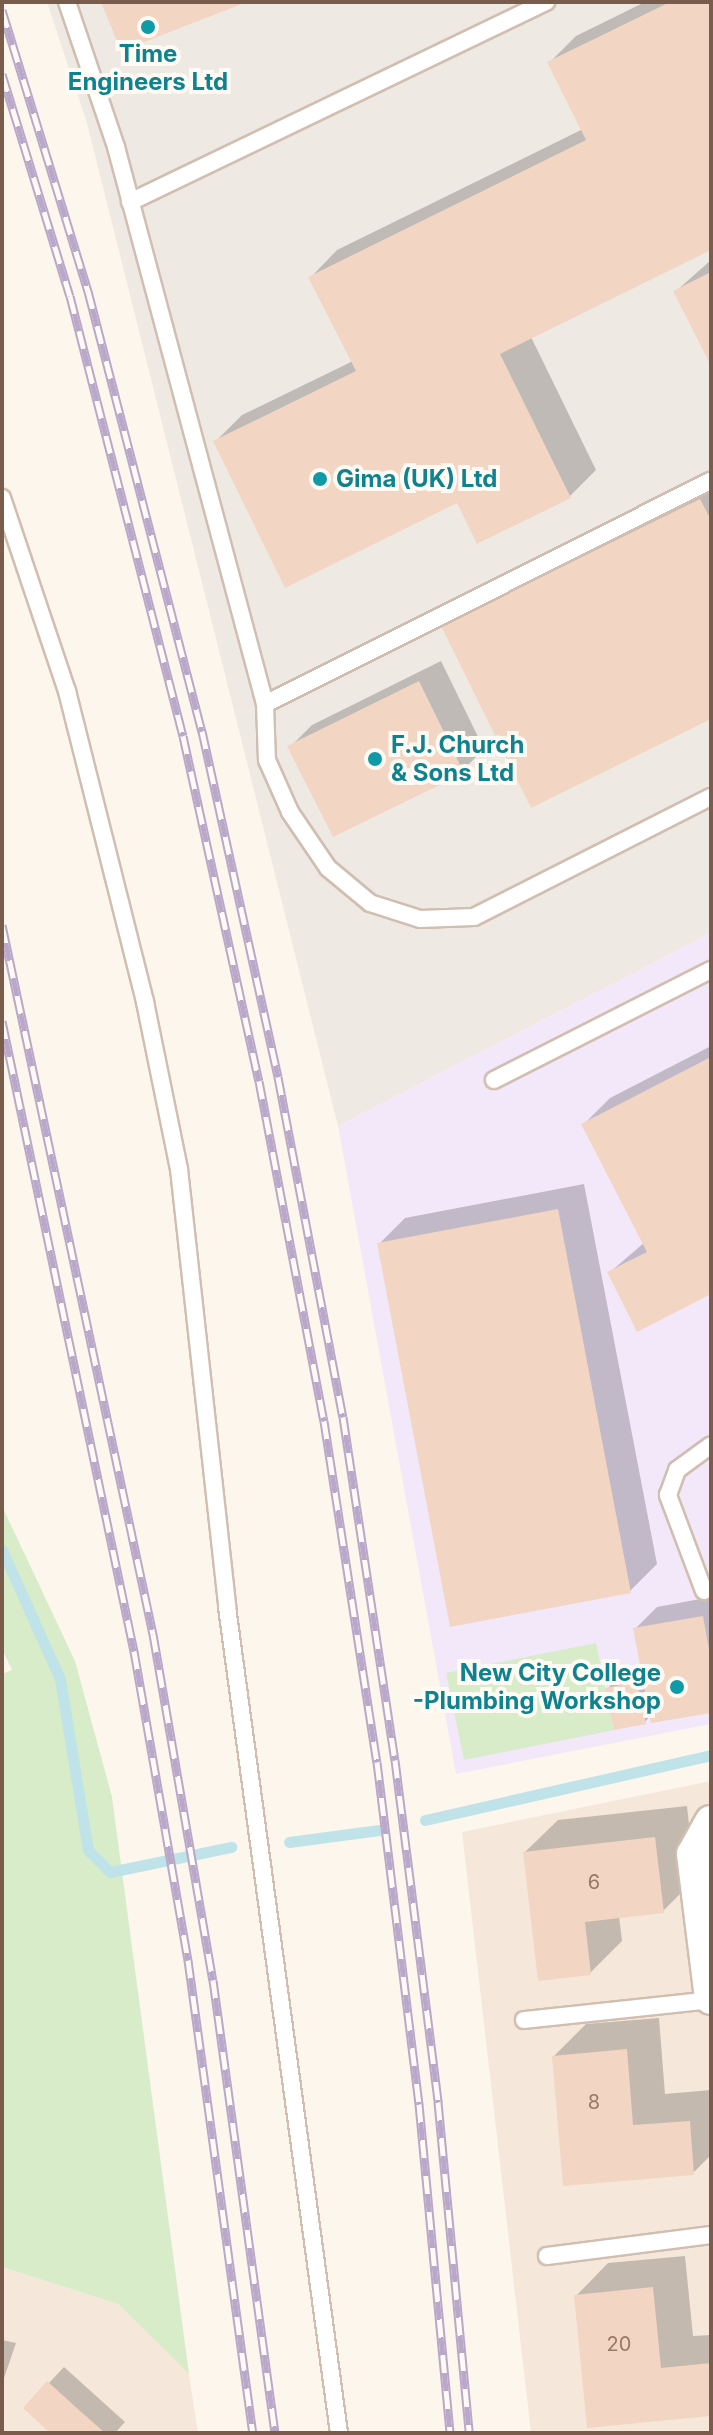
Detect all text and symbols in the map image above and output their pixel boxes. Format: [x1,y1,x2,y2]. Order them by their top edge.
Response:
marker: Time Engineers Ltd [139,18,157,36]
place label: Time Engineers Ltd [68,40,228,96]
place label: Gima (UK) Ltd [336,465,497,493]
marker: Gima (UK) Ltd [311,470,329,488]
place label: F.J. Church & Sons Ltd [391,731,525,787]
marker: F.J. Church & Sons Ltd [366,750,384,768]
place label: New City College -Plumbing Workshop [413,1659,661,1715]
marker: New City College -Plumbing Workshop [668,1678,686,1696]
house number: 6 [588,1870,600,1894]
house number: 8 [588,2090,600,2114]
house number: 20 [607,2332,631,2356]

